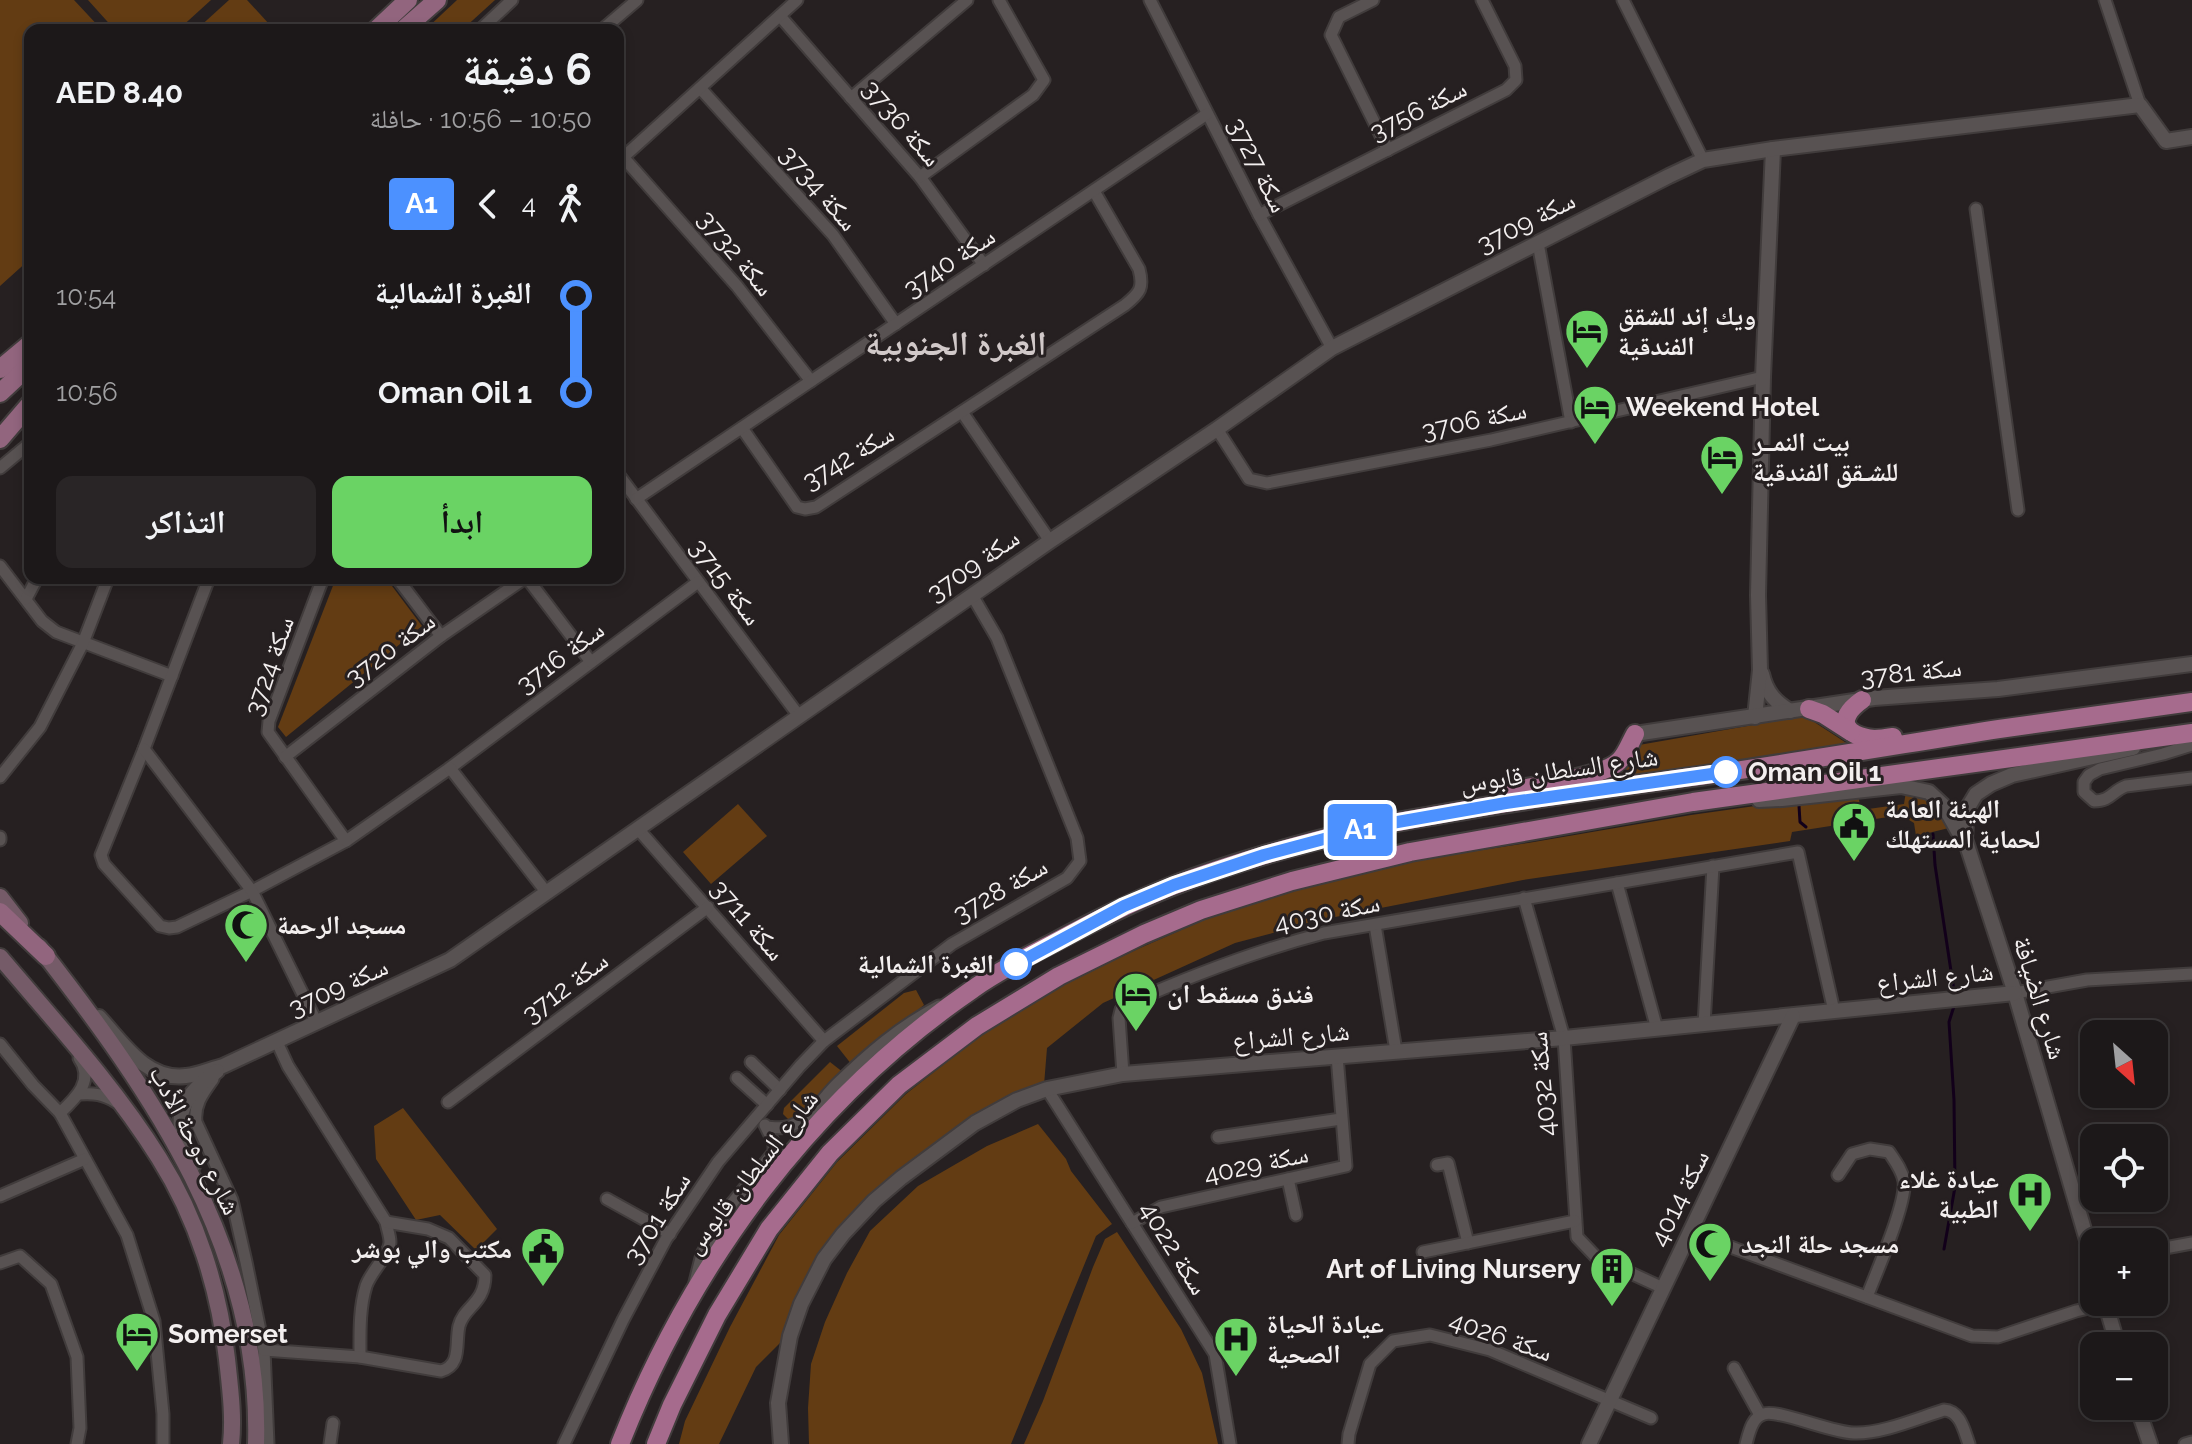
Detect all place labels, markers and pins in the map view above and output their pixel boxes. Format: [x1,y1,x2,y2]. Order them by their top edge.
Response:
place label: ويك إند للشقق الفندقية [1618,301,1756,361]
hotel icon: ويك إند للشقق الفندقية [1563,307,1611,370]
hotel icon: Weekend Hotel [1571,383,1619,446]
place label: Weekend Hotel [1626,392,1820,422]
place label: بيت النمــر للشـقق الفندقية [1752,427,1899,488]
hotel icon: بيت النمــر للشـقق الفندقية [1698,433,1746,496]
marker: Oman Oil 1 [1711,757,1741,787]
place label: Oman Oil 1 [1748,757,1882,787]
place label: الهيئة العامة لحماية المستهلك [1885,794,2041,854]
public building icon: الهيئة العامة لحماية المستهلك [1830,800,1878,863]
mosque icon: مسجد الرحمة [222,901,270,964]
place label: مسجد الرحمة [277,910,406,940]
place label: الغبرة الشمالية [858,949,994,979]
marker: الغبرة الشمالية [1001,949,1031,979]
hotel icon: فندق مسقط ان [1112,970,1160,1033]
place label: فندق مسقط ان [1167,979,1314,1010]
place label: عيادة غلاء الطبية [1899,1164,1999,1224]
hospital icon: عيادة غلاء الطبية [2006,1170,2054,1233]
mosque icon: مسجد حلة النجد [1686,1220,1734,1283]
public building icon: مكتب والي بوشر [519,1225,567,1288]
place label: مسجد حلة النجد [1741,1229,1899,1259]
place label: مكتب والي بوشر [351,1234,512,1269]
building icon: Art of Living Nursery [1588,1245,1636,1308]
place label: Art of Living Nursery [1326,1254,1581,1284]
place label: عيادة الحياة الصحية [1267,1309,1384,1369]
hotel icon: Somerset [113,1310,161,1373]
hospital icon: عيادة الحياة الصحية [1212,1315,1260,1378]
place label: Somerset [168,1319,288,1349]

